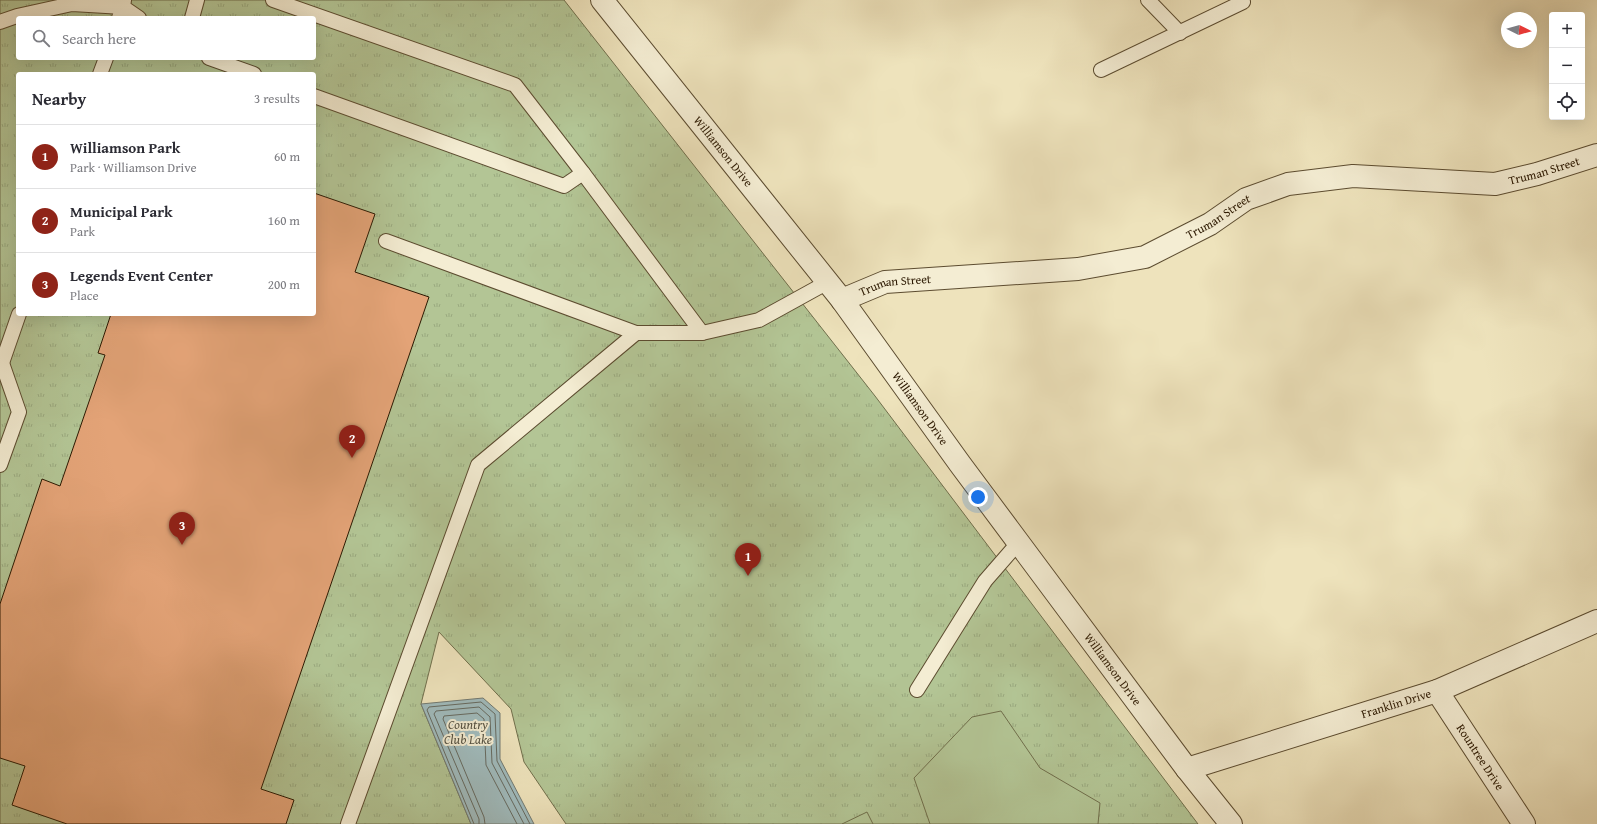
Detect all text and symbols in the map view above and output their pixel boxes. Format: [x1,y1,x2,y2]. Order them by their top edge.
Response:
north arrow [1501,12,1537,48]
map controls [1549,12,1585,120]
button: + [1549,12,1585,48]
search box [16,16,316,60]
icon: search [30,27,52,49]
text: Search here [62,28,136,49]
button: − [1549,48,1585,84]
button: locate [1549,84,1585,120]
text: Nearby [32,86,86,111]
text: 3 results [254,89,300,108]
street label: Williamson Drive [690,112,757,191]
text: Williamson Park [70,137,180,158]
text: 1 [42,147,48,166]
text: 60 m [274,147,300,166]
street label: Truman Street [1507,152,1582,189]
text: Park · Williamson Drive [70,158,197,177]
street label: Truman Street [1183,189,1253,243]
text: Municipal Park [70,201,173,222]
text: 2 [42,211,48,230]
text: 160 m [268,211,300,230]
text: Park [70,222,95,241]
text: Legends Event Center [70,265,213,286]
street label: Truman Street [856,270,932,300]
text: 3 [42,275,48,294]
text: 200 m [268,275,300,294]
text: Place [70,286,99,305]
street label: Williamson Drive [888,368,953,449]
pin: 2 [339,425,365,458]
your location [968,487,988,507]
pin: 3 [169,512,195,545]
pin: 1 [735,543,761,576]
street label: Williamson Drive [1080,629,1146,709]
street label: Franklin Drive [1359,684,1433,722]
water label: Country Club Lake [444,715,492,749]
street label: Rountree Drive [1453,720,1509,794]

